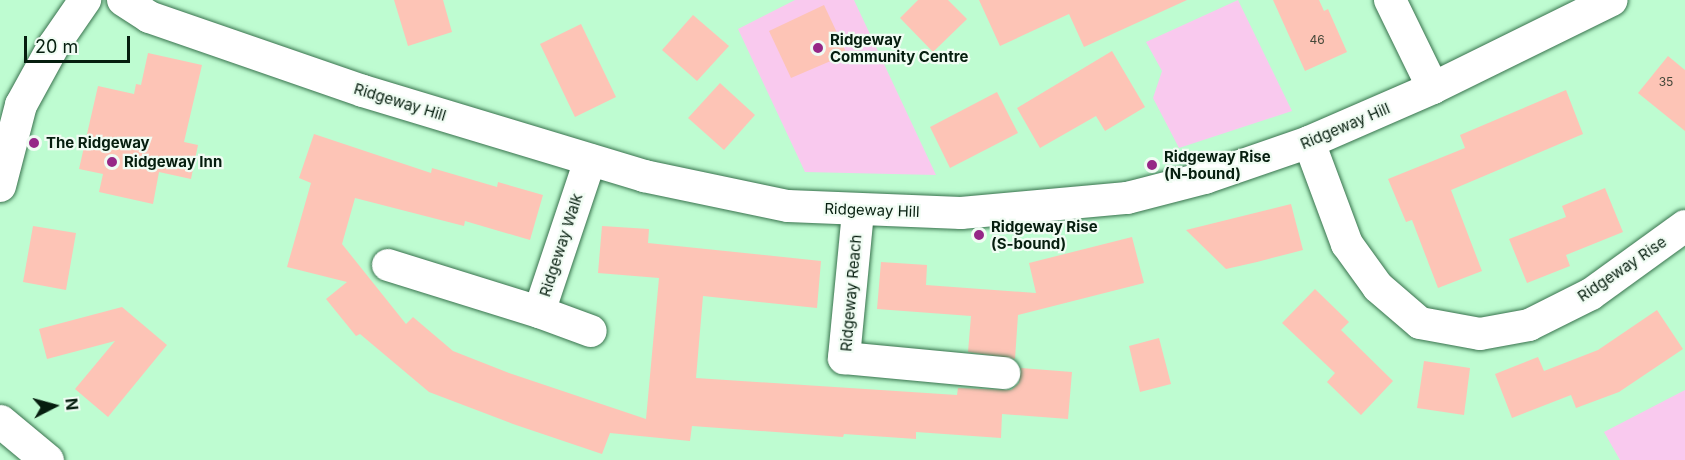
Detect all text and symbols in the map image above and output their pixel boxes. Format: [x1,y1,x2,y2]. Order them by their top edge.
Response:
scale bar [27,24,134,62]
place label: Ridgeway Community Centre [830,30,968,65]
house number: 46 [1309,33,1325,47]
text: 20 m [35,36,78,57]
marker: Ridgeway Community Centre [811,41,825,55]
house number: 35 [1659,75,1673,89]
street label: Ridgeway Hill [352,79,448,125]
street label: Ridgeway Hill [1298,99,1392,153]
place label: The Ridgeway [46,134,150,152]
marker: The Ridgeway [27,136,41,150]
place label: Ridgeway Rise (N-bound) [1164,147,1271,182]
place label: Ridgeway Inn [124,153,222,171]
marker: Ridgeway Inn [105,155,119,169]
marker: Ridgeway Rise (N-bound) [1145,158,1159,172]
street label: Ridgeway Walk [536,191,586,299]
street label: Ridgeway Hill [824,199,920,221]
place label: Ridgeway Rise (S-bound) [991,217,1098,252]
marker: Ridgeway Rise (S-bound) [972,228,986,242]
street label: Ridgeway Rise [1574,233,1670,305]
street label: Ridgeway Reach [837,234,865,352]
north arrow [24,376,84,436]
text: N [61,397,82,411]

